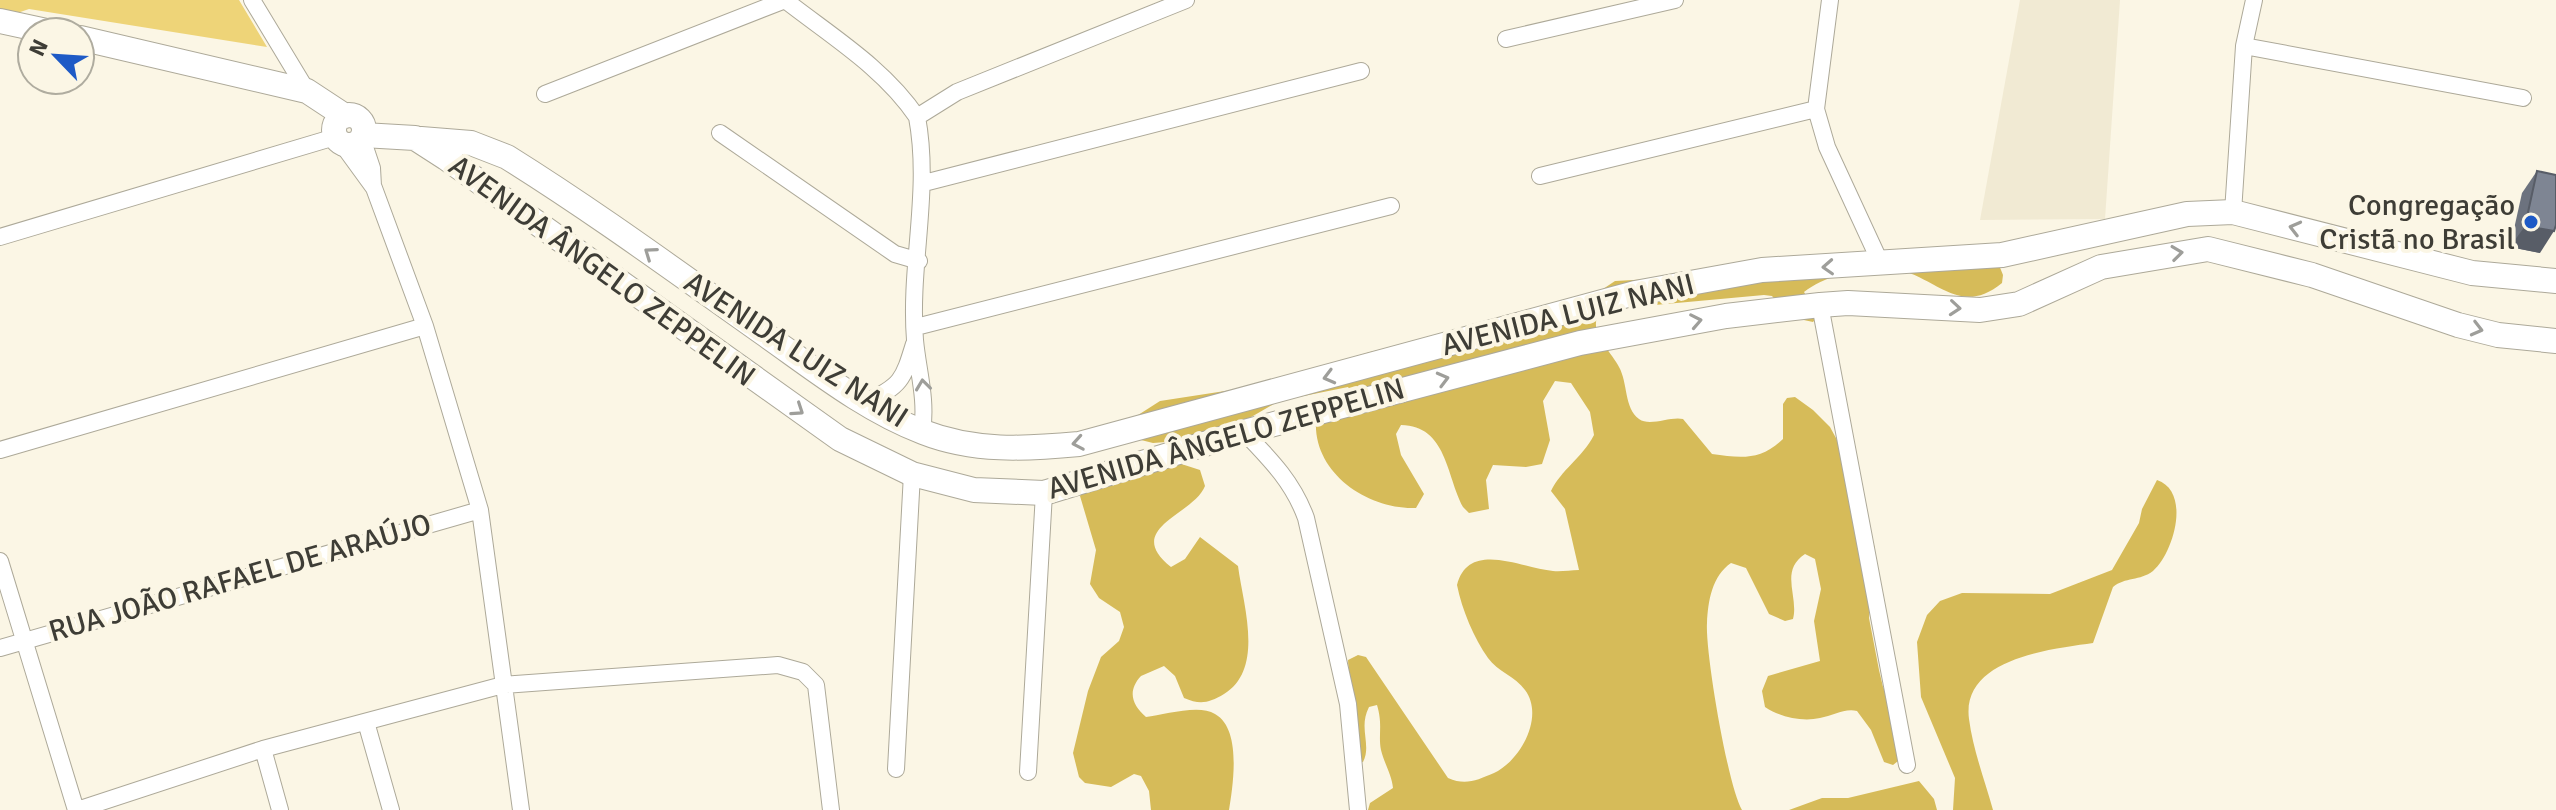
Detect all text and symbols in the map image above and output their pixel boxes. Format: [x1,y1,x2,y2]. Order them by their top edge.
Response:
north arrow [16,16,96,96]
text: N [23,35,54,60]
street label: AVENIDA ÂNGELO ZEPPELIN [442,147,762,395]
place label: Congregação Cristã no Brasil [2319,187,2515,258]
marker: Congregação Cristã no Brasil [2522,213,2540,231]
one-way arrow [2289,220,2303,237]
one-way arrow [2171,244,2184,261]
one-way arrow [644,248,659,263]
one-way arrow [1821,258,1834,275]
street label: AVENIDA LUIZ NANI [677,264,915,436]
street label: AVENIDA LUIZ NANI [1438,266,1698,364]
one-way arrow [1949,299,1962,316]
one-way arrow [1689,314,1703,331]
one-way arrow [2469,320,2483,337]
one-way arrow [1322,367,1336,384]
street label: AVENIDA ÂNGELO ZEPPELIN [1043,370,1409,508]
one-way arrow [1436,372,1449,389]
one-way arrow [915,378,932,392]
one-way arrow [789,401,803,416]
one-way arrow [1071,434,1084,451]
street label: RUA JOÃO RAFAEL DE ARAÚJO [45,506,435,650]

